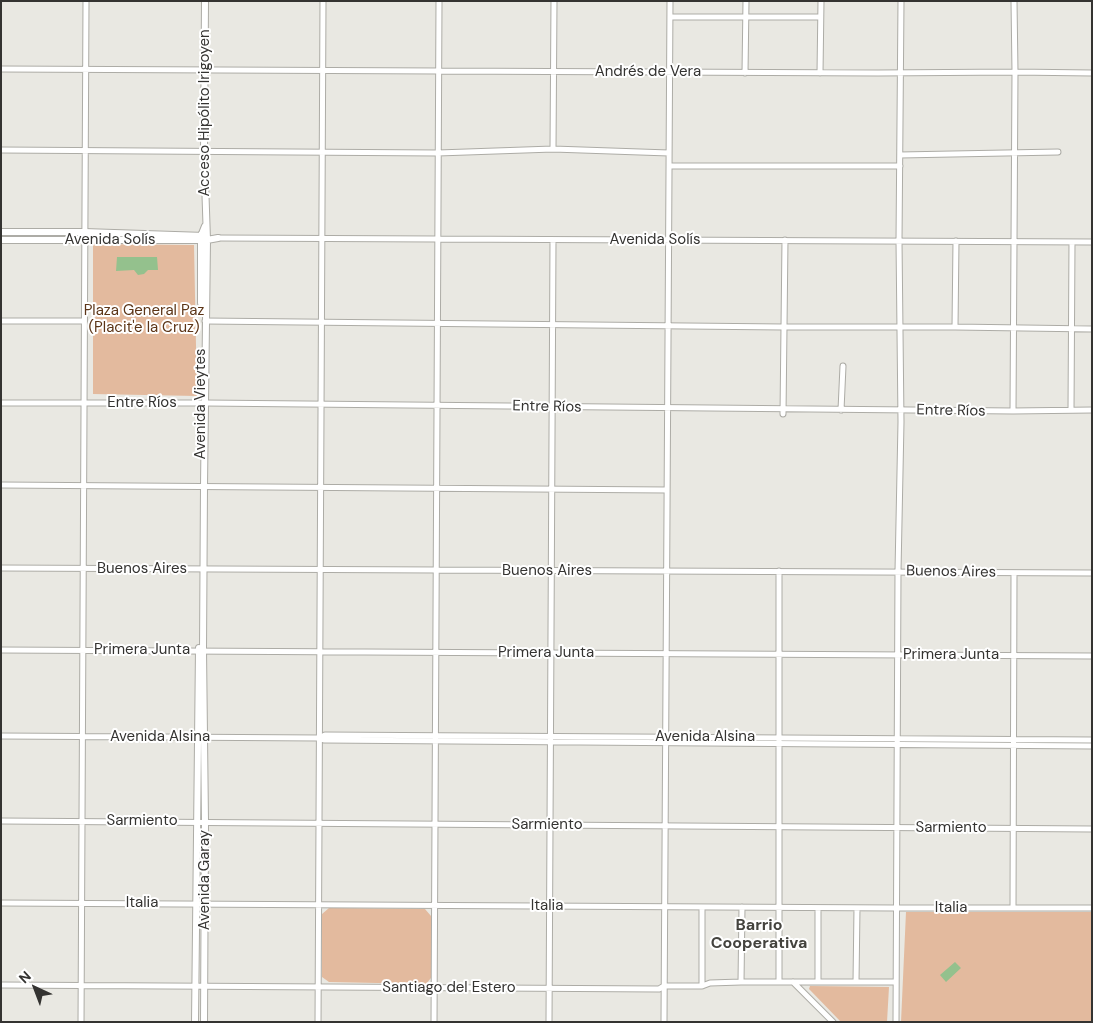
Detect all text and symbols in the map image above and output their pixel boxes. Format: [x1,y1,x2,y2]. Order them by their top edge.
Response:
street label: Acceso Hipólito Irigoyen [196,29,214,197]
street label: Andrés de Vera [595,63,701,81]
street label: Avenida Solís [65,231,155,249]
street label: Avenida Solís [610,231,700,249]
park label: Plaza General Paz (Placit'e la Cruz) [84,302,204,337]
street label: Avenida Vieytes [192,349,210,459]
street label: Entre Ríos [107,394,177,412]
street label: Entre Ríos [512,397,582,417]
street label: Entre Ríos [916,401,986,421]
street label: Buenos Aires [97,560,187,578]
street label: Buenos Aires [502,562,592,580]
street label: Buenos Aires [906,562,996,582]
street label: Primera Junta [94,641,190,659]
street label: Primera Junta [498,644,594,662]
street label: Primera Junta [903,646,999,664]
street label: Avenida Alsina [110,728,210,746]
street label: Avenida Alsina [655,728,755,746]
street label: Sarmiento [106,812,178,830]
street label: Sarmiento [511,816,583,834]
street label: Sarmiento [915,819,987,837]
street label: Avenida Garay [196,830,214,930]
street label: Italia [126,894,158,912]
street label: Italia [531,897,563,915]
street label: Italia [935,899,967,917]
district label: Barrio Cooperativa [711,916,807,954]
north arrow [10,963,60,1013]
text: N [15,967,35,987]
street label: Santiago del Estero [382,979,516,997]

